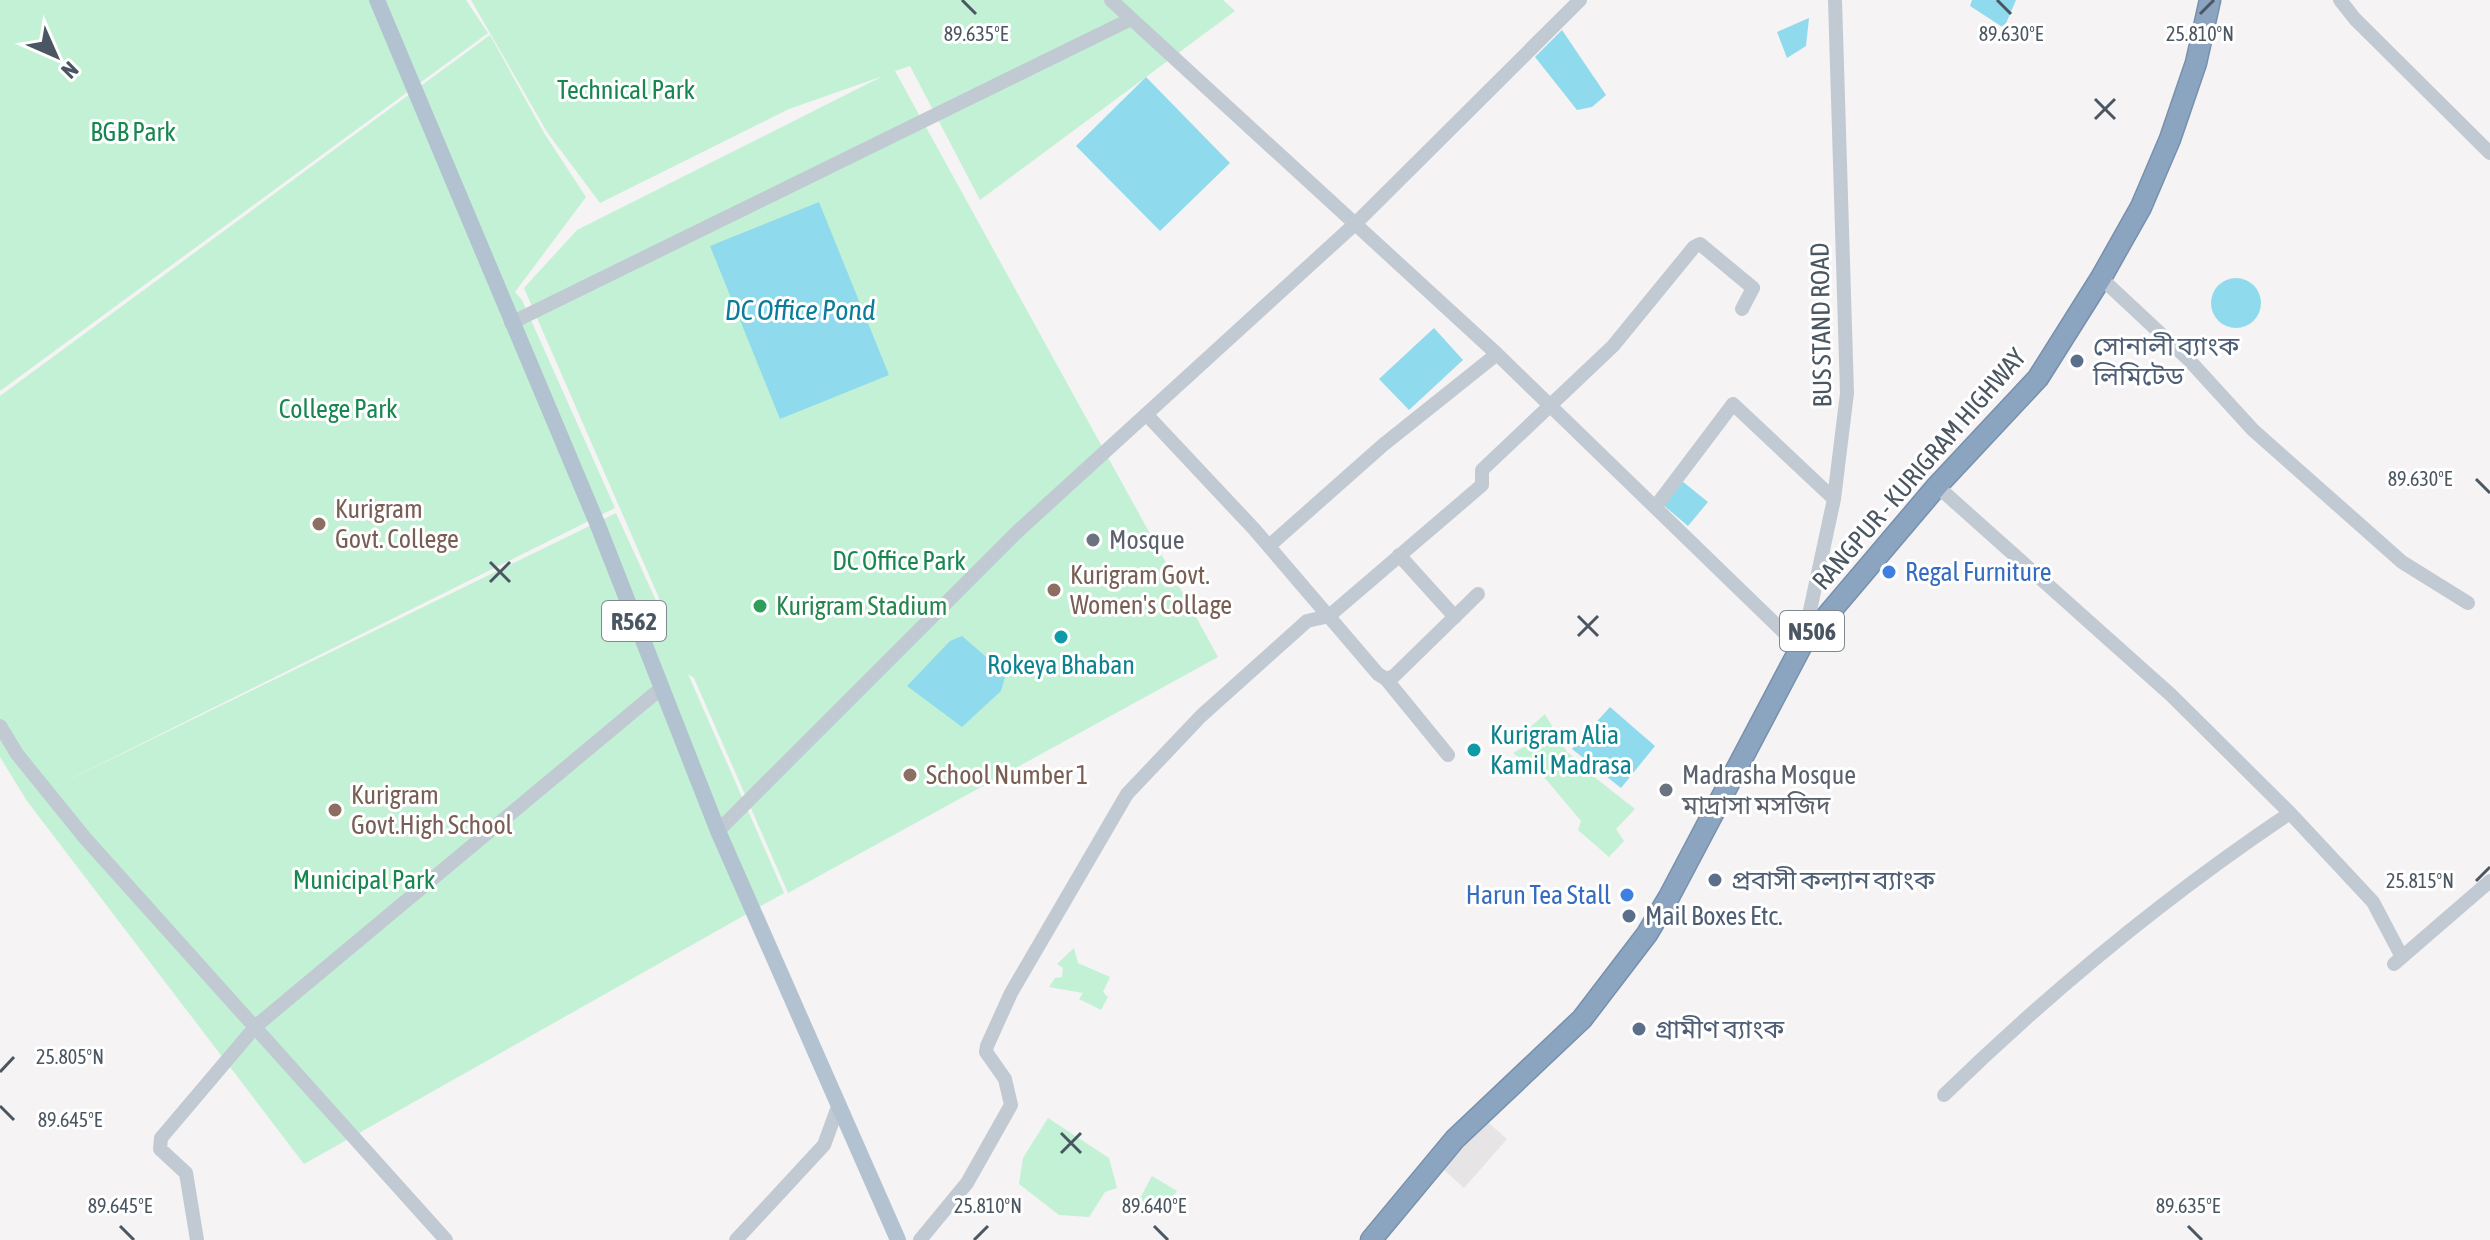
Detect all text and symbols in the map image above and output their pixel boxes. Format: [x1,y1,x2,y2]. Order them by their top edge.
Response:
north arrow [16,16,96,96]
text: 89.635°E [944,22,1009,45]
text: 89.630°E [1979,22,2044,45]
text: 25.810°N [2166,22,2234,45]
text: N [56,56,84,84]
park label: Technical Park [557,75,695,105]
park label: BGB Park [90,117,176,147]
street label: BUS STAND ROAD [1805,242,1837,408]
water label: DC Office Pond [725,294,875,326]
place label: সোনালী ব্যাংক লিমিটেড [2092,331,2240,391]
street label: RANGPUR - KURIGRAM HIGHWAY [1806,342,2032,596]
marker: সোনালী ব্যাংক লিমিটেড [2068,352,2086,370]
park label: College Park [279,394,397,424]
text: 89.630°E [2388,467,2453,490]
place label: Kurigram Govt. College [335,494,459,554]
marker: Kurigram Govt. College [310,515,328,533]
place label: Mosque [1109,525,1185,555]
marker: Mosque [1084,531,1102,549]
park label: DC Office Park [832,546,966,576]
place label: Regal Furniture [1905,557,2052,587]
place label: Kurigram Govt. Women's Collage [1070,560,1232,620]
marker: Regal Furniture [1880,563,1898,581]
marker: Kurigram Govt. Women's Collage [1045,581,1063,599]
place label: Kurigram Stadium [776,591,947,621]
marker: Kurigram Stadium [751,597,769,615]
road number: R562 [602,601,666,641]
road number: N506 [1780,611,1844,651]
marker: Rokeya Bhaban [1052,628,1070,646]
place label: Rokeya Bhaban [987,650,1135,680]
place label: Kurigram Alia Kamil Madrasa [1490,720,1632,780]
marker: Kurigram Alia Kamil Madrasa [1465,741,1483,759]
place label: School Number 1 [926,760,1088,790]
place label: Madrasha Mosque মাদ্রাসা মসজিদ [1681,760,1856,820]
marker: School Number 1 [901,766,919,784]
place label: Kurigram Govt.High School [351,780,513,840]
marker: Madrasha Mosque মাদ্রাসা মসজিদ [1657,781,1675,799]
marker: Kurigram Govt.High School [326,801,344,819]
park label: Municipal Park [293,865,435,895]
place label: প্রবাসী কল্যান ব্যাংক [1731,865,1936,895]
text: 25.815°N [2386,869,2454,892]
marker: প্রবাসী কল্যান ব্যাংক [1706,871,1724,889]
place label: Harun Tea Stall [1466,880,1611,910]
marker: Harun Tea Stall [1618,886,1636,904]
place label: Mail Boxes Etc. [1645,901,1783,931]
marker: Mail Boxes Etc. [1620,907,1638,925]
place label: গ্রামীণ ব্যাংক [1655,1014,1785,1044]
marker: গ্রামীণ ব্যাংক [1630,1020,1648,1038]
text: 25.805°N [36,1045,104,1068]
text: 89.645°E [38,1108,103,1131]
text: 89.645°E [88,1194,153,1217]
text: 25.810°N [954,1194,1022,1217]
text: 89.640°E [1122,1194,1187,1217]
text: 89.635°E [2156,1194,2221,1217]

